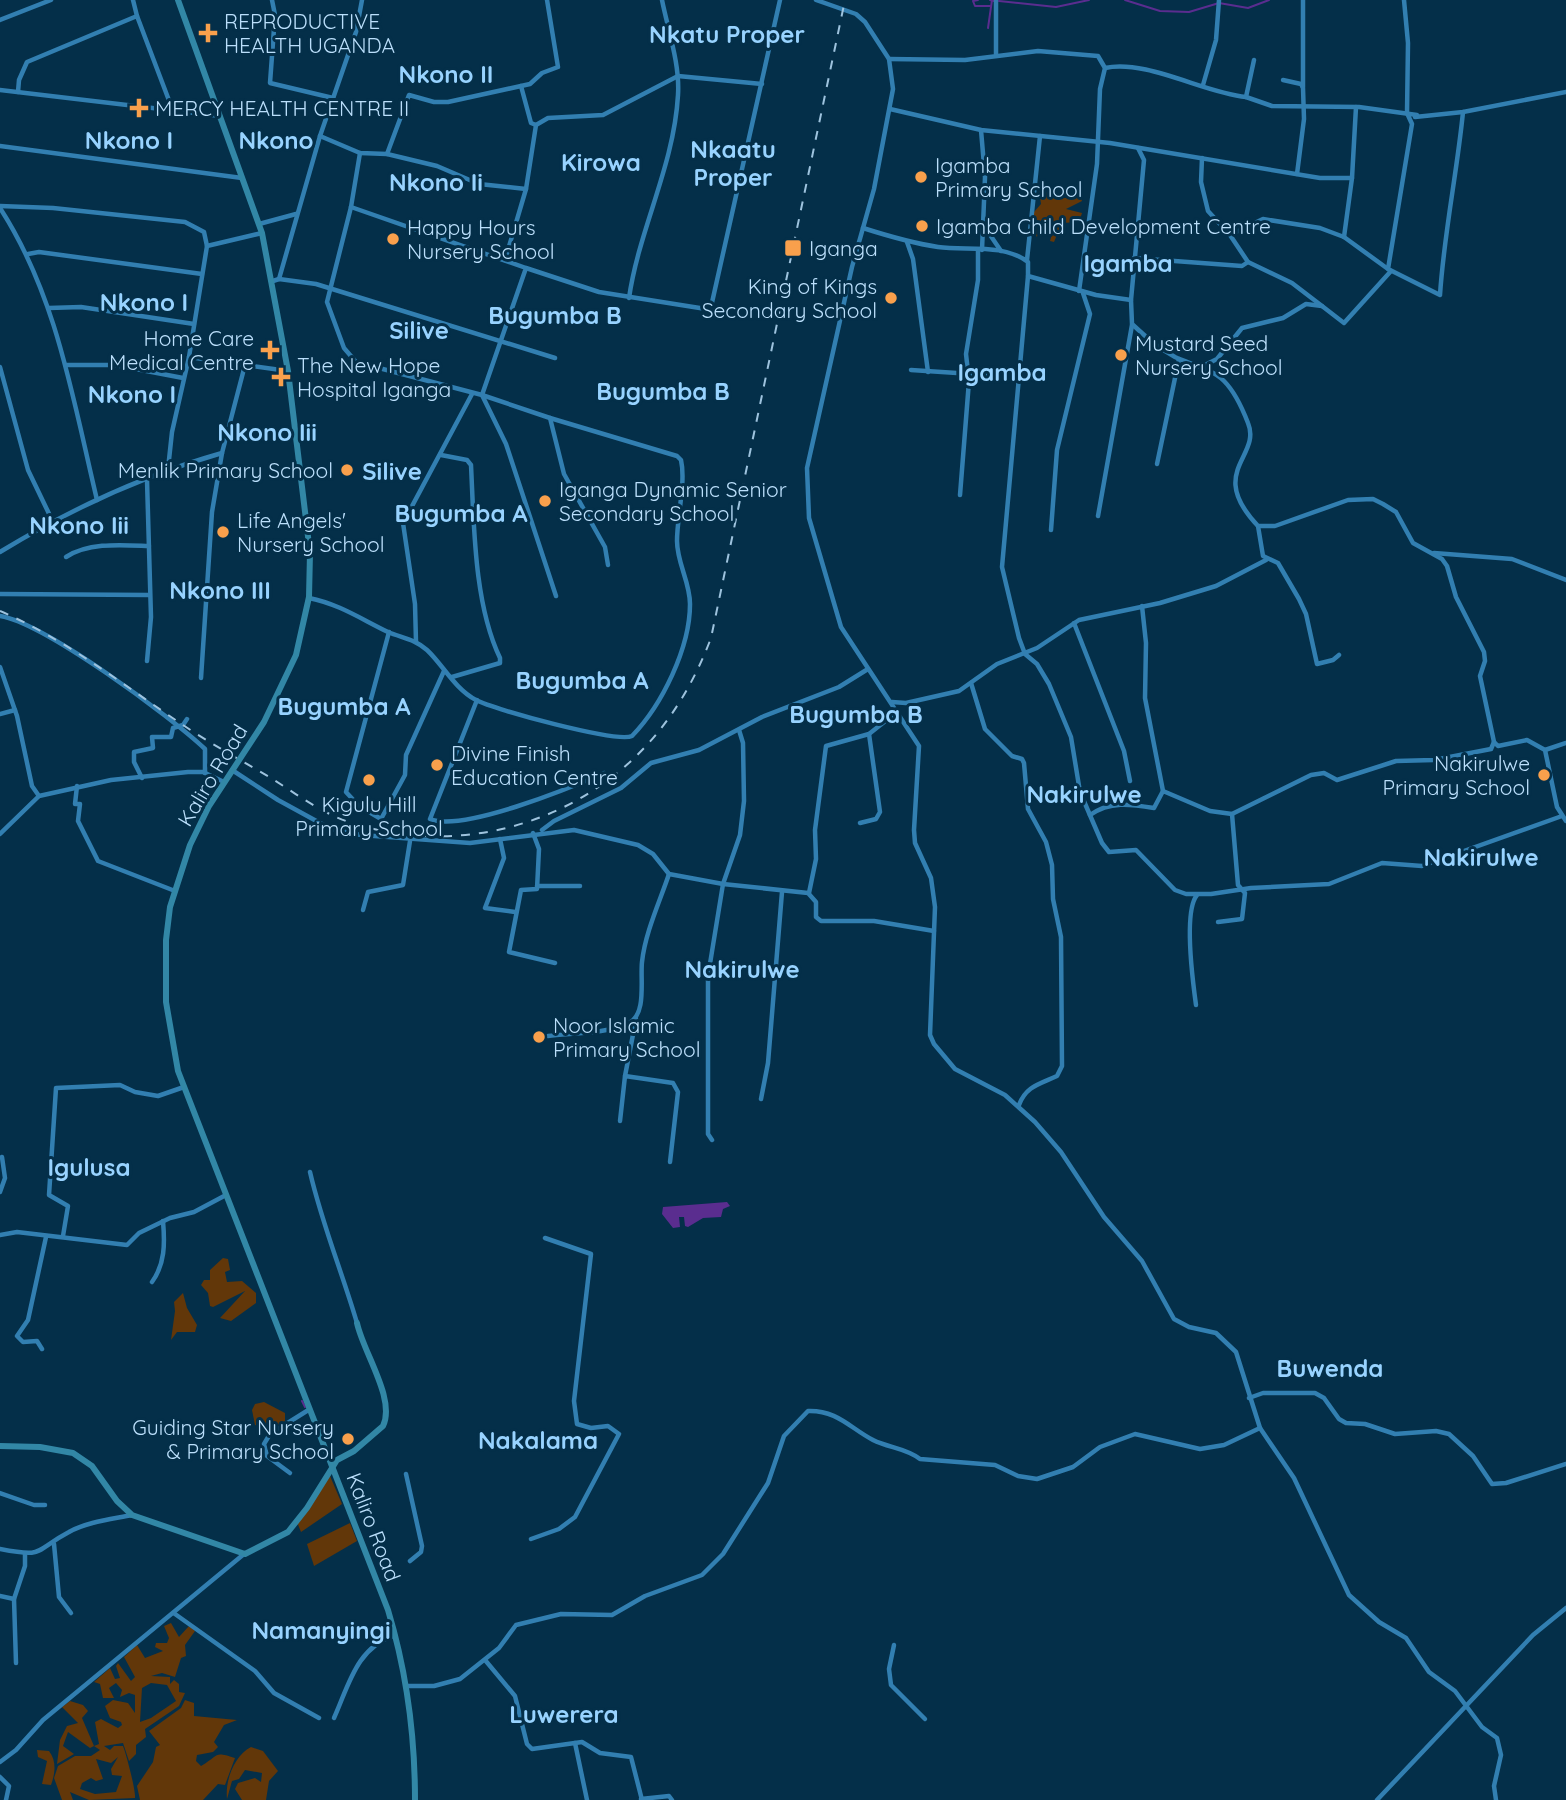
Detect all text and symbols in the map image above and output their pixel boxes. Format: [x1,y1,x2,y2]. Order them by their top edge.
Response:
place label: REPRODUCTIVE HEALTH UGANDA [224,8,395,58]
district label: Nkatu Proper [649,19,805,49]
marker: REPRODUCTIVE HEALTH UGANDA [198,23,218,43]
district label: Nkono II [399,59,493,89]
place label: MERCY HEALTH CENTRE II [155,95,409,121]
marker: MERCY HEALTH CENTRE II [129,98,149,118]
district label: Nkono I [85,125,173,155]
district label: Nkono [238,125,314,155]
district label: Nkaatu Proper [690,134,776,192]
district label: Kirowa [561,147,641,177]
place label: Igamba Primary School [935,152,1083,202]
district label: Nkono Ii [389,167,483,197]
marker: Igamba Primary School [913,169,929,185]
place label: Igamba Child Development Centre [936,213,1271,239]
place label: Happy Hours Nursery School [407,214,555,264]
marker: Igamba Child Development Centre [914,218,930,234]
marker: Happy Hours Nursery School [385,231,401,247]
place label: Iganga [809,235,878,261]
marker: Iganga [783,238,803,258]
district label: Igamba [1083,248,1173,278]
place label: King of Kings Secondary School [702,273,877,323]
district label: Nkono I [100,287,188,317]
marker: King of Kings Secondary School [883,290,899,306]
district label: Bugumba B [488,300,622,330]
district label: Silive [389,315,449,345]
place label: Home Care Medical Centre [109,325,254,375]
place label: Mustard Seed Nursery School [1135,330,1283,380]
marker: Home Care Medical Centre [260,340,280,360]
marker: Mustard Seed Nursery School [1113,347,1129,363]
place label: The New Hope Hospital Iganga [297,352,451,402]
district label: Igamba [957,357,1047,387]
marker: The New Hope Hospital Iganga [271,367,291,387]
district label: Bugumba B [596,376,730,406]
district label: Nkono I [88,379,176,409]
district label: Nkono Iii [217,417,317,447]
district label: Silive [362,456,422,486]
place label: Menlik Primary School [118,457,333,483]
marker: Menlik Primary School [339,462,355,478]
place label: Iganga Dynamic Senior Secondary School [559,476,787,526]
marker: Iganga Dynamic Senior Secondary School [537,493,553,509]
district label: Bugumba A [394,498,528,528]
place label: Life Angels' Nursery School [237,507,385,557]
district label: Nkono Iii [29,510,129,540]
marker: Life Angels' Nursery School [215,524,231,540]
district label: Nkono III [169,575,271,605]
district label: Bugumba A [515,665,649,695]
district label: Bugumba A [277,691,411,721]
district label: Bugumba B [789,699,923,729]
street label: Kaliro Road [171,719,253,831]
place label: Divine Finish Education Centre [451,740,618,790]
place label: Nakirulwe Primary School [1382,750,1530,800]
marker: Divine Finish Education Centre [429,757,445,773]
marker: Nakirulwe Primary School [1536,767,1552,783]
marker: Kigulu Hill Primary School [361,772,377,788]
district label: Nakirulwe [1026,779,1142,809]
place label: Kigulu Hill Primary School [295,791,443,841]
district label: Nakirulwe [1423,842,1539,872]
district label: Nakirulwe [684,954,800,984]
place label: Noor Islamic Primary School [553,1012,701,1062]
marker: Noor Islamic Primary School [531,1029,547,1045]
district label: Igulusa [47,1152,131,1182]
district label: Buwenda [1277,1353,1383,1383]
place label: Guiding Star Nursery & Primary School [132,1414,334,1464]
district label: Nakalama [478,1425,598,1455]
marker: Guiding Star Nursery & Primary School [340,1431,356,1447]
street label: Kaliro Road [341,1469,407,1585]
district label: Namanyingi [251,1615,391,1645]
district label: Luwerera [509,1699,619,1729]

